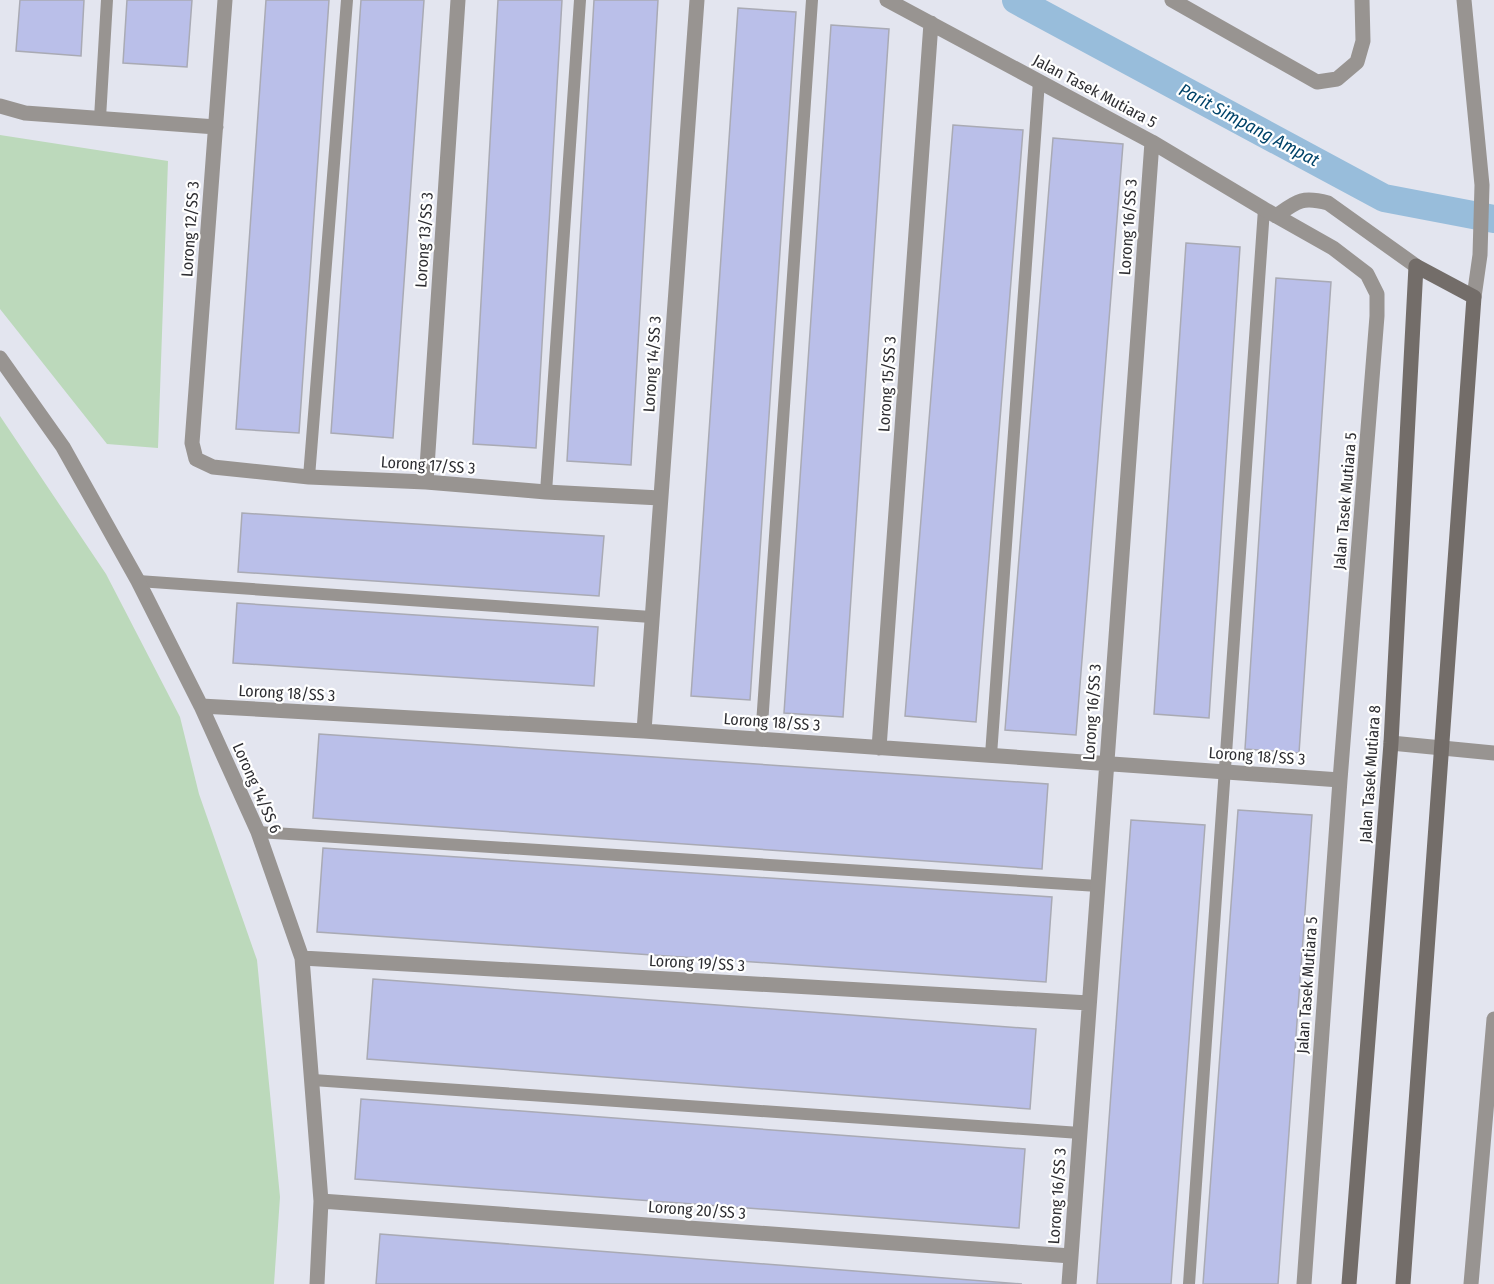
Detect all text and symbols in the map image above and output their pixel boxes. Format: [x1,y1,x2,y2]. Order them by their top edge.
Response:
street label: Jalan Tasek Mutiara 5 [1030,50,1160,132]
water label: Parit Simpang Ampat [1175,79,1323,171]
street label: Lorong 16/SS 3 [1115,178,1141,276]
street label: Lorong 12/SS 3 [177,181,203,277]
street label: Lorong 13/SS 3 [411,192,437,288]
street label: Lorong 14/SS 3 [639,315,665,413]
street label: Lorong 15/SS 3 [874,336,900,432]
street label: Jalan Tasek Mutiara 5 [1330,432,1360,570]
street label: Lorong 17/SS 3 [380,452,476,478]
street label: Lorong 16/SS 3 [1079,663,1105,761]
street label: Lorong 18/SS 3 [238,681,336,705]
street label: Jalan Tasek Mutiara 8 [1356,704,1384,844]
street label: Lorong 18/SS 3 [723,709,821,735]
street label: Lorong 14/SS 6 [229,740,285,836]
street label: Lorong 18/SS 3 [1208,743,1306,769]
street label: Jalan Tasek Mutiara 5 [1293,916,1321,1054]
street label: Lorong 19/SS 3 [649,951,745,975]
street label: Lorong 16/SS 3 [1044,1147,1070,1245]
street label: Lorong 20/SS 3 [647,1197,747,1223]

